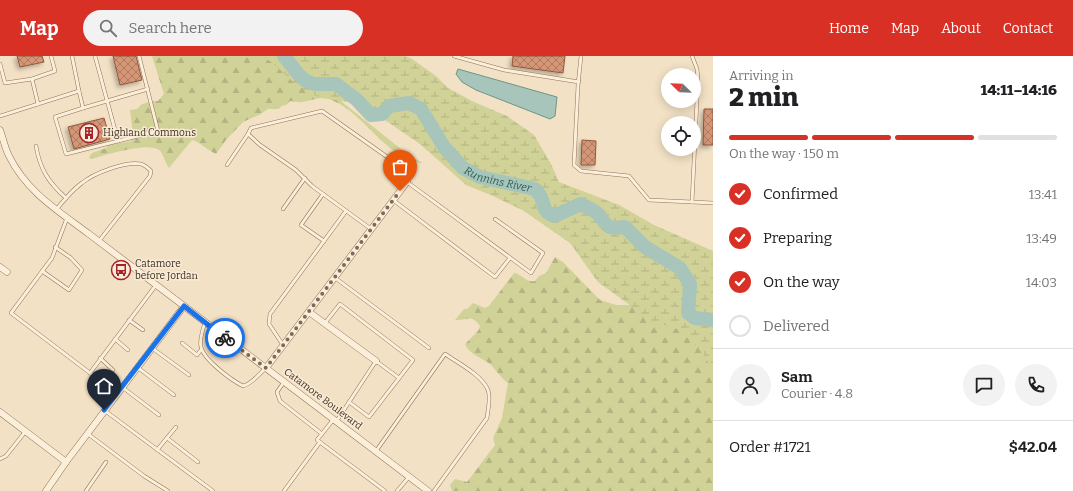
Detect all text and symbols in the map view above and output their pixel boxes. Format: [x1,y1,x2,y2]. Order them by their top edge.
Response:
search box [83,10,363,46]
text: Map [20,17,59,40]
icon: search [97,17,119,39]
text: Search here [129,19,212,37]
text: Home [829,20,869,37]
text: Map [891,20,919,37]
text: About [941,20,981,37]
text: Contact [1003,20,1053,37]
north arrow [661,68,701,108]
map controls [661,68,701,156]
text: Arriving in [729,68,794,83]
text: 14:11–14:16 [981,81,1057,99]
text: 2 min [729,82,799,113]
button: locate [661,116,701,156]
building icon: Highland Commons [78,122,100,144]
place label: Highland Commons [103,127,196,139]
text: On the way · 150 m [729,146,839,161]
pin [383,150,417,191]
icon: bag [389,156,411,178]
water label: Runnins River [462,163,533,195]
icon: check [729,183,751,205]
text: Confirmed [763,185,838,203]
text: 13:41 [1029,187,1057,202]
icon: check [729,227,751,249]
text: Preparing [763,229,832,247]
text: 13:49 [1026,231,1057,246]
place label: Catamore before Jordan [135,258,198,282]
bus stop icon: Catamore before Jordan [110,259,132,281]
icon: check [729,271,751,293]
text: On the way [763,273,840,291]
text: 14:03 [1026,275,1057,290]
text: Delivered [763,317,830,335]
courier [205,318,245,358]
icon: bike [214,327,236,349]
button: person [729,364,771,406]
button: chat [963,364,1005,406]
button: phone [1015,364,1057,406]
street label: Catamore Boulevard [282,366,364,432]
text: Sam [781,368,813,386]
pin [87,369,121,410]
icon: home [93,375,115,397]
text: Courier · 4.8 [781,386,853,401]
text: Order #1721 [729,438,811,456]
text: $42.04 [1009,438,1057,456]

